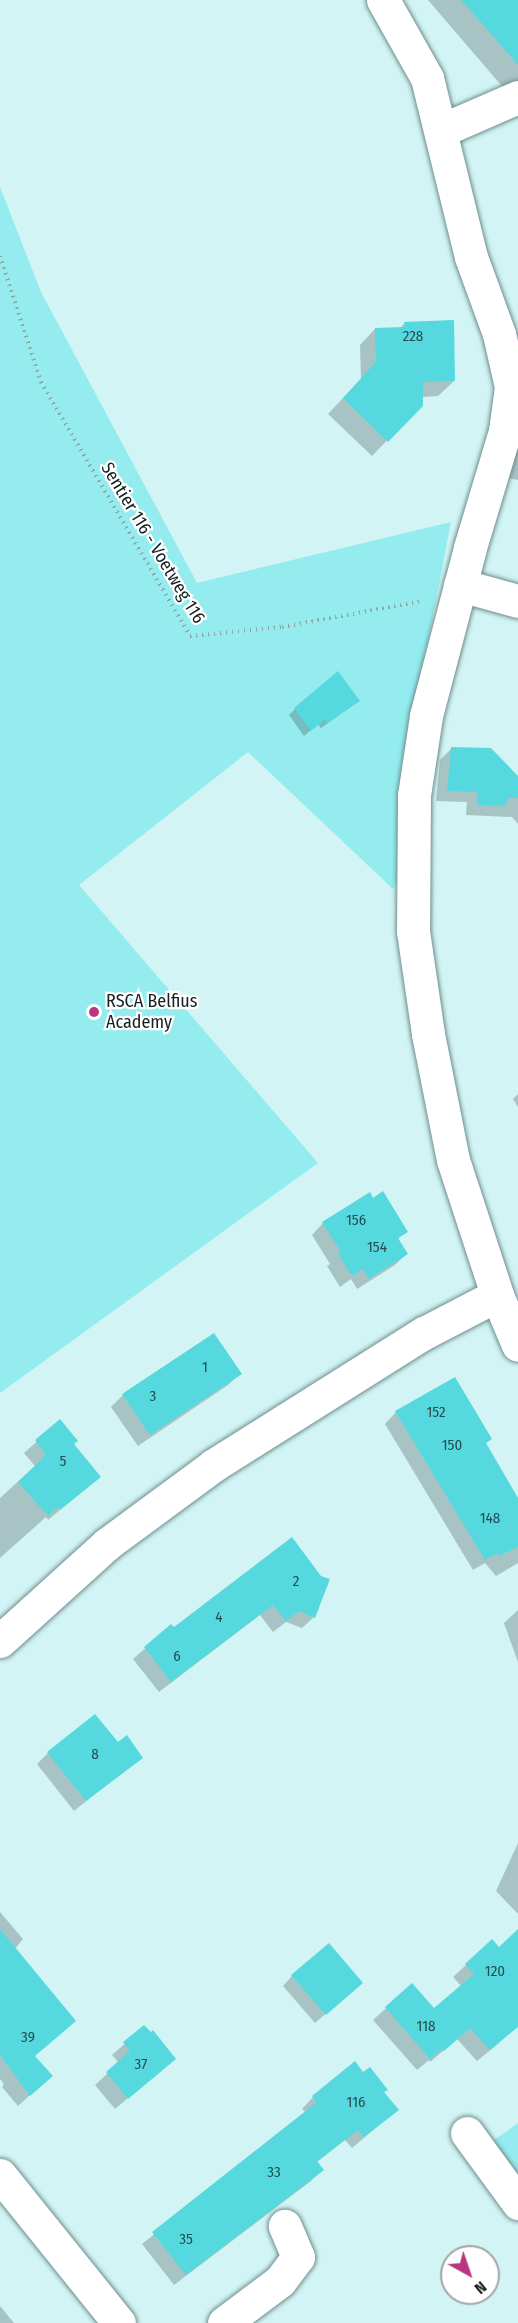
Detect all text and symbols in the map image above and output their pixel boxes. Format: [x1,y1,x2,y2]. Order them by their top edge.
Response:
house number: 228 [403,328,423,346]
street label: Sentier 116 - Voetweg 116 [96,459,210,627]
place label: RSCA Belfius Academy [106,991,197,1034]
marker: RSCA Belfius Academy [87,1005,101,1019]
house number: 156 [346,1212,366,1230]
house number: 154 [367,1239,387,1257]
house number: 1 [202,1359,208,1377]
house number: 3 [150,1388,156,1406]
house number: 152 [426,1404,446,1422]
house number: 150 [442,1437,462,1455]
house number: 5 [60,1453,66,1471]
house number: 148 [480,1510,500,1528]
house number: 2 [293,1573,299,1591]
house number: 4 [215,1609,223,1627]
house number: 6 [173,1648,181,1666]
house number: 8 [91,1746,99,1764]
house number: 120 [485,1963,505,1981]
house number: 118 [417,2018,435,2036]
house number: 39 [21,2029,35,2047]
house number: 37 [135,2056,147,2074]
house number: 116 [347,2094,365,2112]
house number: 33 [267,2164,281,2182]
house number: 35 [179,2231,193,2249]
north arrow [440,2245,500,2305]
text: N [471,2277,490,2298]

